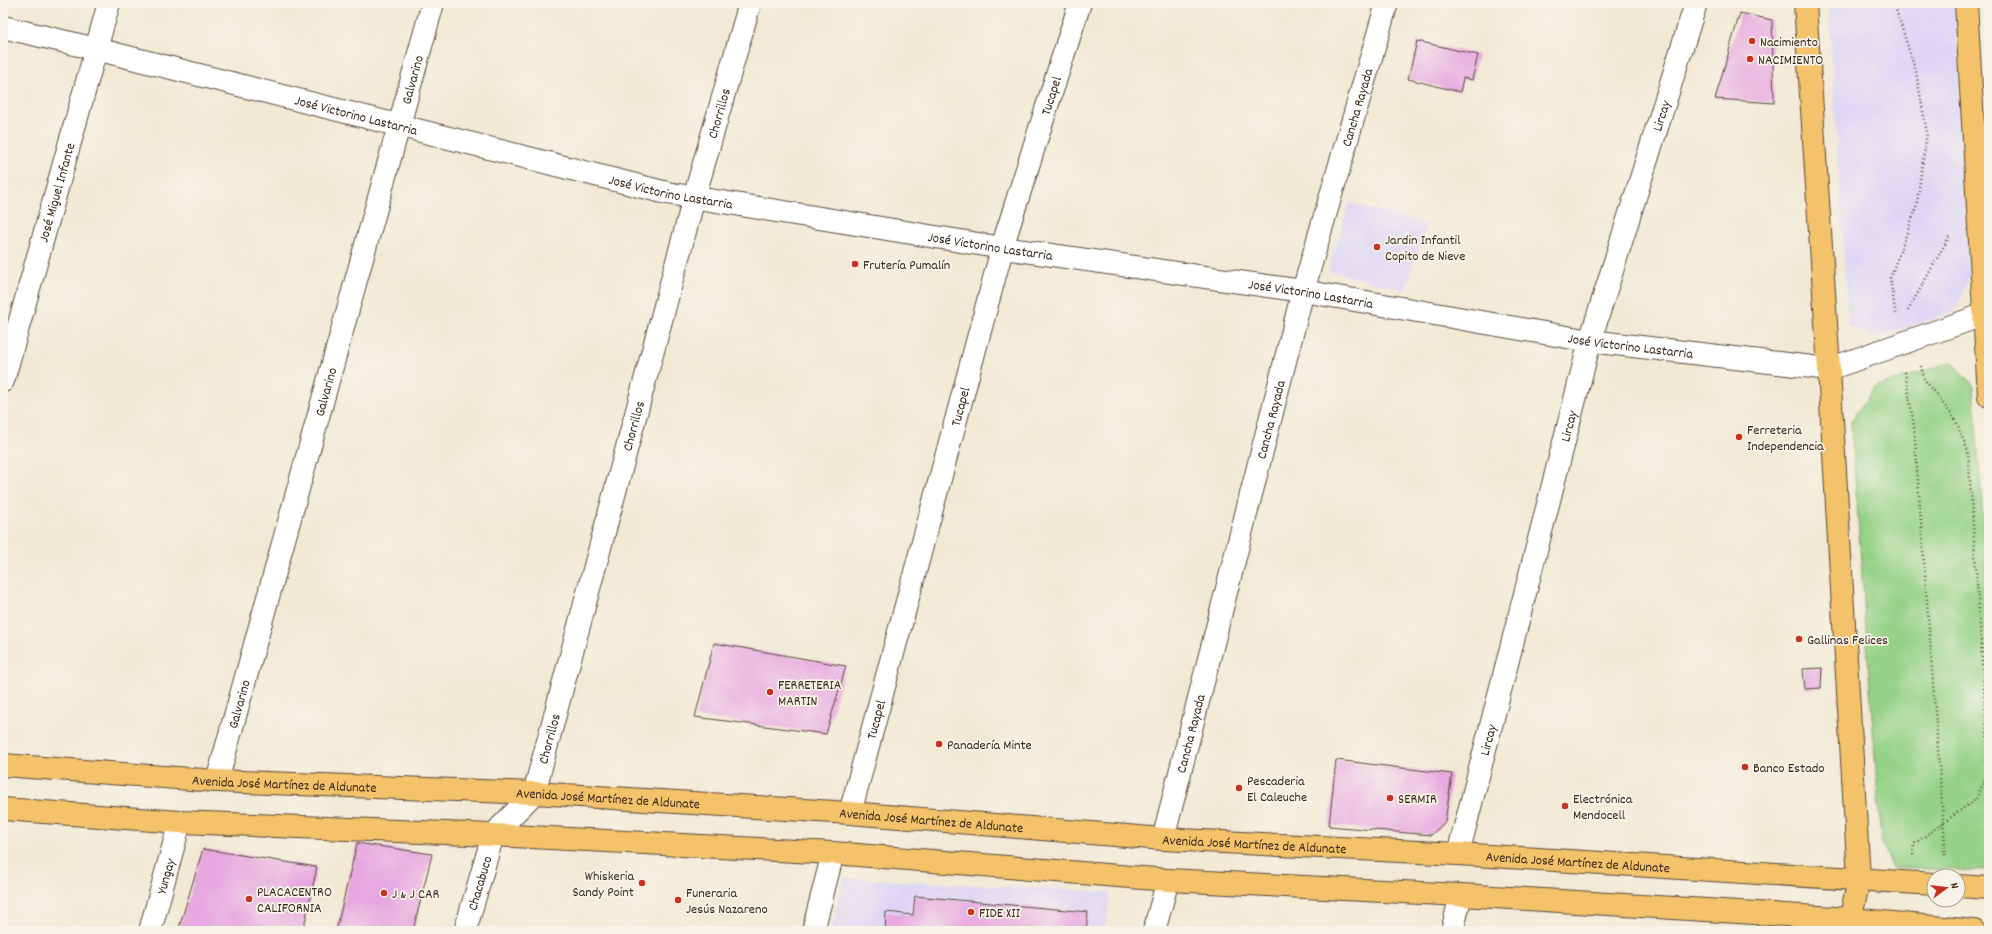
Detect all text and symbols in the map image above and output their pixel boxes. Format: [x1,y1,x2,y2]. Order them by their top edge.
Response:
place label: Nacimiento [1760,33,1818,53]
marker: Nacimiento [1747,36,1757,46]
place label: NACIMIENTO [1758,51,1823,71]
street label: Galvarino [397,53,430,107]
marker: NACIMIENTO [1745,54,1755,64]
street label: Cancha Rayada [1338,66,1380,149]
street label: Tucapel [1037,74,1068,118]
street label: Chorrillos [704,86,737,141]
street label: José Victorino Lastarria [292,91,420,142]
street label: Lircay [1648,98,1677,134]
street label: José Miguel Infante [34,141,81,245]
street label: José Victorino Lastarria [606,171,734,216]
street label: José Victorino Lastarria [926,228,1054,267]
place label: Jardin Infantil Copito de Nieve [1385,231,1465,267]
marker: Jardin Infantil Copito de Nieve [1372,242,1382,252]
place label: Frutería Pumalín [863,256,950,276]
marker: Frutería Pumalín [850,259,860,269]
street label: José Victorino Lastarria [1247,275,1375,315]
street label: José Victorino Lastarria [1566,329,1694,365]
street label: Galvarino [311,366,343,419]
street label: Cancha Rayada [1252,378,1292,462]
street label: Tucapel [947,385,977,429]
street label: Chorrillos [618,399,651,454]
street label: Lircay [1556,408,1584,444]
place label: Ferreteria Independencia [1747,421,1824,457]
marker: Ferreteria Independencia [1734,432,1744,442]
place label: Gallinas Felices [1807,631,1888,651]
marker: Gallinas Felices [1794,634,1804,644]
place label: FERRETERIA MARTIN [778,676,842,712]
street label: Galvarino [224,678,257,731]
marker: FERRETERIA MARTIN [765,687,775,697]
street label: Cancha Rayada [1172,692,1212,775]
street label: Tucapel [862,697,892,742]
street label: Chorrillos [534,712,567,767]
street label: Lircay [1476,722,1503,758]
place label: Panadería Minte [947,736,1032,756]
marker: Panadería Minte [934,739,944,749]
place label: Banco Estado [1753,759,1825,779]
marker: Banco Estado [1740,762,1750,772]
street label: Avenida José Martínez de Aldunate [191,771,377,799]
place label: Pescaderia El Caleuche [1247,772,1307,808]
marker: Pescaderia El Caleuche [1234,783,1244,793]
street label: Avenida José Martínez de Aldunate [515,784,701,815]
place label: SERMIR [1398,790,1437,810]
place label: Electrónica Mendocell [1573,790,1633,826]
marker: SERMIR [1385,793,1395,803]
marker: Electrónica Mendocell [1560,801,1570,811]
street label: Avenida José Martínez de Aldunate [839,804,1024,839]
street label: Avenida José Martínez de Aldunate [1162,831,1347,860]
street label: Avenida José Martínez de Aldunate [1485,848,1670,879]
street label: Chacabuco [463,854,498,913]
street label: Yungay [153,856,182,897]
place label: Whiskeria Sandy Point [573,867,634,903]
north arrow [1926,868,1966,908]
marker: Whiskeria Sandy Point [637,878,647,888]
text: N [1945,881,1962,891]
place label: PLACACENTRO CALIFORNIA [257,883,332,919]
place label: Funeraria Jesús Nazareno [686,884,768,920]
place label: J & J CAR [392,885,440,905]
marker: J & J CAR [379,888,389,898]
marker: PLACACENTRO CALIFORNIA [244,894,254,904]
marker: Funeraria Jesús Nazareno [673,895,683,905]
place label: FIDE XII [979,904,1021,924]
marker: FIDE XII [966,907,976,917]

